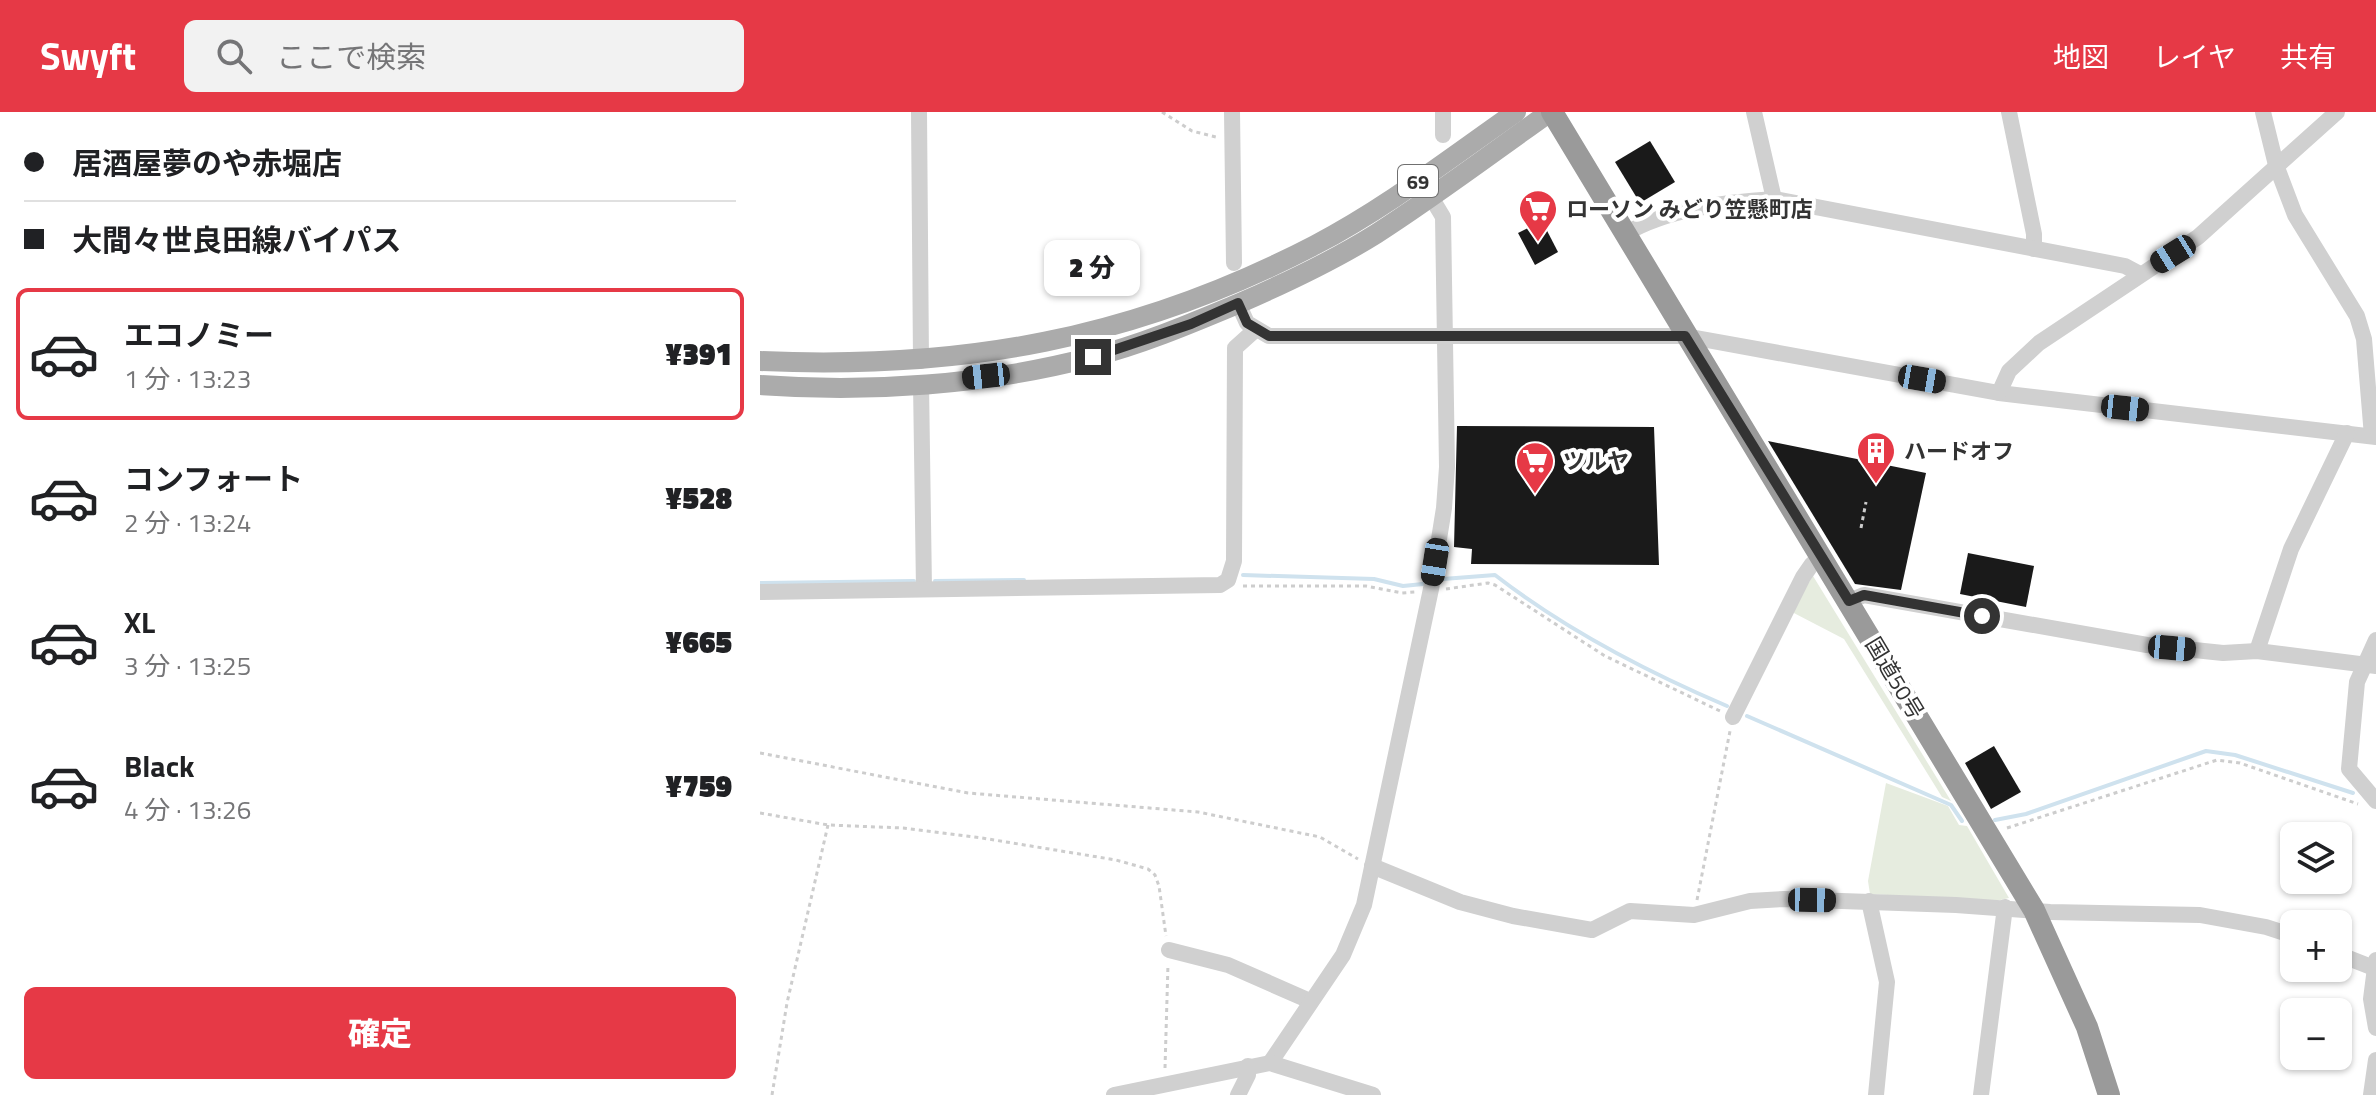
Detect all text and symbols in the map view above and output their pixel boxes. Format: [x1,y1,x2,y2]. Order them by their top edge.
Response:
search box [184,20,744,92]
text: Swyft [40,27,136,85]
icon: search [212,34,256,78]
text: ここで検索 [276,34,426,80]
text: 地図 [2053,35,2109,78]
text: レイヤ [2153,35,2236,78]
text: 共有 [2280,35,2336,78]
text: 居酒屋夢のや赤堀店 [72,140,342,186]
road number: 69 [1398,165,1438,197]
supermarket icon: ローソン みどり笠懸町店 [1517,188,1559,243]
place label: ローソン みどり笠懸町店 [1566,192,1813,226]
text: 大間々世良田線バイパス [72,217,401,263]
car [2146,231,2200,277]
callout: 2 分 [1045,241,1141,297]
text: 2 分 [1069,248,1115,287]
text: エコノミー [124,312,274,358]
icon: car [28,318,100,390]
text: ¥391 [665,331,732,377]
route end [1075,339,1111,375]
text: 1 分 · 13:23 [124,359,251,398]
car [961,362,1011,390]
car [1896,363,1948,395]
car [2100,394,2150,422]
building icon: ハードオフ [1855,430,1897,485]
place label: ハードオフ [1904,434,2014,468]
supermarket icon: ツルヤ [1514,440,1556,495]
place label: ツルヤ [1563,444,1629,478]
text: コンフォート [124,456,303,502]
icon: car [28,462,100,534]
text: ¥528 [665,475,732,521]
text: 2 分 · 13:24 [124,503,251,542]
car [1419,536,1451,588]
route start [1964,598,2000,634]
text: XL [124,599,155,645]
icon: car [28,606,100,678]
text: ¥665 [665,619,732,665]
street label: 国道50号 [1857,630,1933,726]
car [2147,634,2197,662]
text: 3 分 · 13:25 [124,646,251,685]
text: Black [124,743,195,789]
icon: car [28,750,100,822]
text: ¥759 [665,763,732,809]
text: 4 分 · 13:26 [124,790,251,829]
map controls [2280,822,2352,1070]
button: layers [2280,822,2352,894]
car [1788,888,1836,912]
button: + [2280,910,2352,982]
button: 確定 [24,987,736,1079]
button: − [2280,998,2352,1070]

